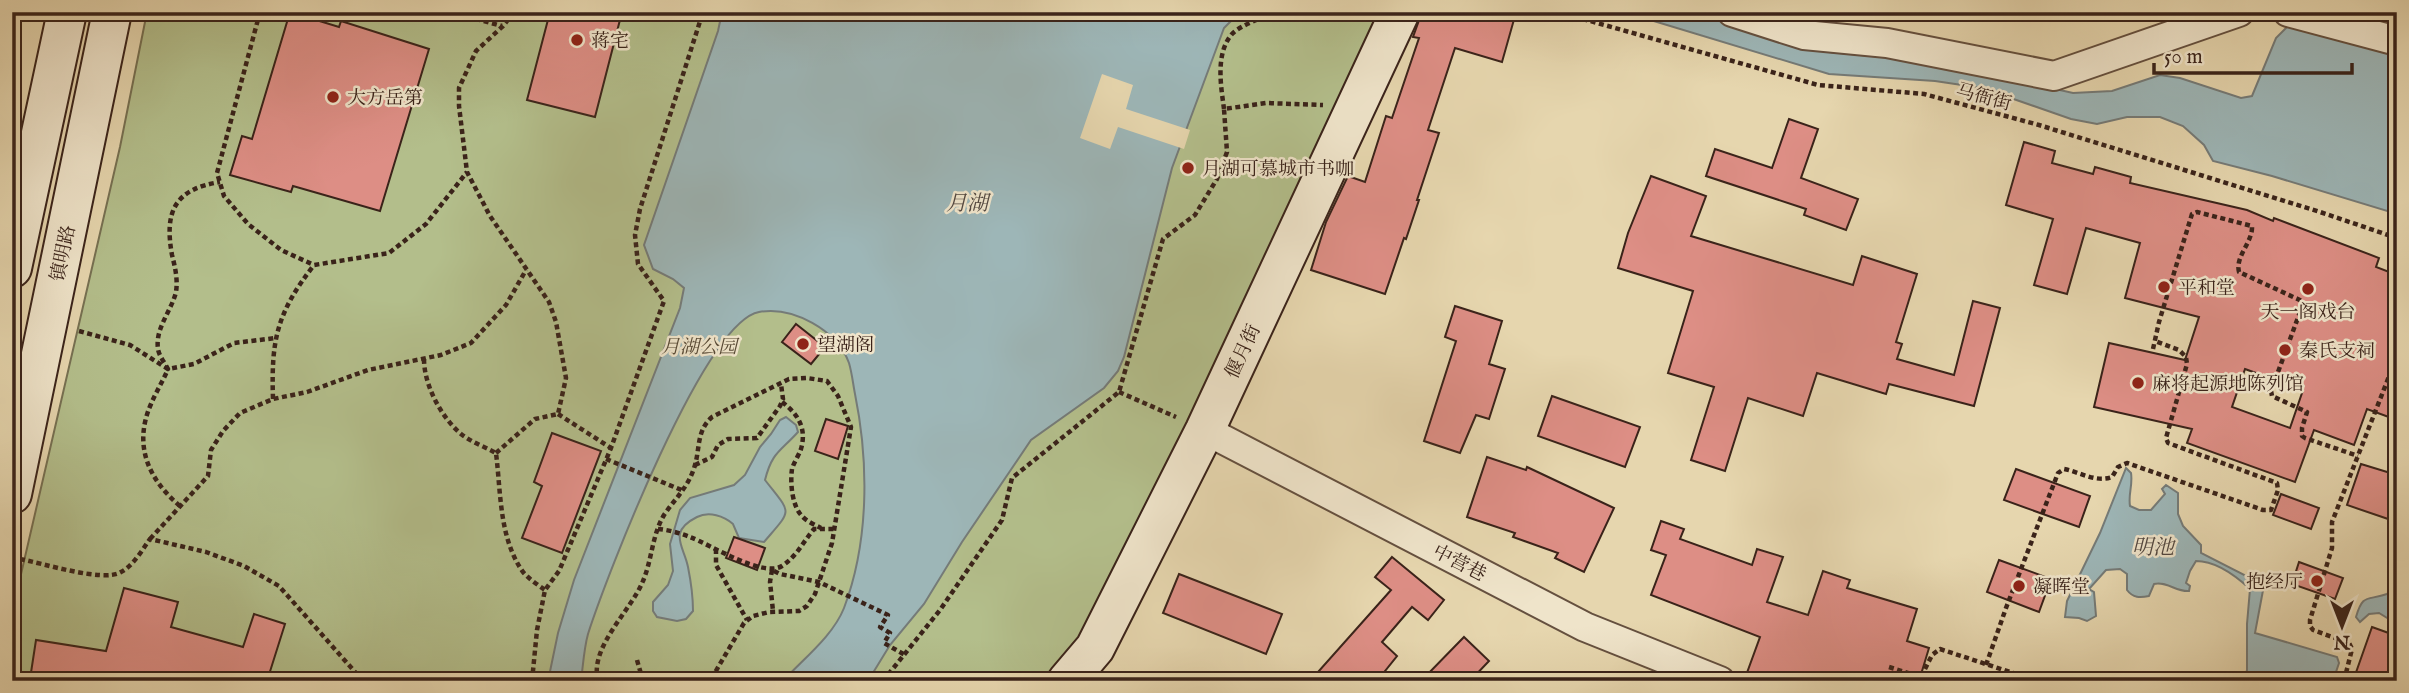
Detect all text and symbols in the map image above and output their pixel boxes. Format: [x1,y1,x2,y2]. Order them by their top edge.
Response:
place label: 蒋宅 [591,30,629,54]
marker: 蒋宅 [569,32,585,48]
scale bar [2154,32,2351,76]
text: 50 m [2164,44,2203,71]
street label: 马衙街 [1953,79,2014,117]
place label: 大方岳第 [347,87,423,111]
marker: 大方岳第 [325,89,341,105]
place label: 月湖可慕城市书咖 [1202,158,1354,182]
marker: 月湖可慕城市书咖 [1180,160,1196,176]
water label: 月湖 [946,191,992,218]
street label: 镇明路 [46,223,82,284]
place label: 平和堂 [2178,277,2235,301]
marker: 平和堂 [2156,279,2172,295]
marker: 天一阁戏台 [2300,281,2316,297]
place label: 天一阁戏台 [2260,301,2356,325]
street label: 偃月街 [1221,321,1267,383]
place label: 望湖阁 [817,334,874,358]
park label: 月湖公园 [661,336,740,360]
marker: 望湖阁 [795,336,811,352]
place label: 秦氏支祠 [2299,340,2375,364]
marker: 秦氏支祠 [2277,342,2293,358]
place label: 麻将起源地陈列馆 [2152,373,2304,397]
marker: 麻将起源地陈列馆 [2130,375,2146,391]
water label: 明池 [2132,535,2176,562]
street label: 中营巷 [1428,540,1490,587]
place label: 抱经厅 [2246,571,2303,595]
marker: 抱经厅 [2309,573,2325,589]
place label: 凝晖堂 [2033,576,2090,600]
marker: 凝晖堂 [2011,578,2027,594]
north arrow [2308,592,2378,662]
text: N [2333,629,2351,653]

